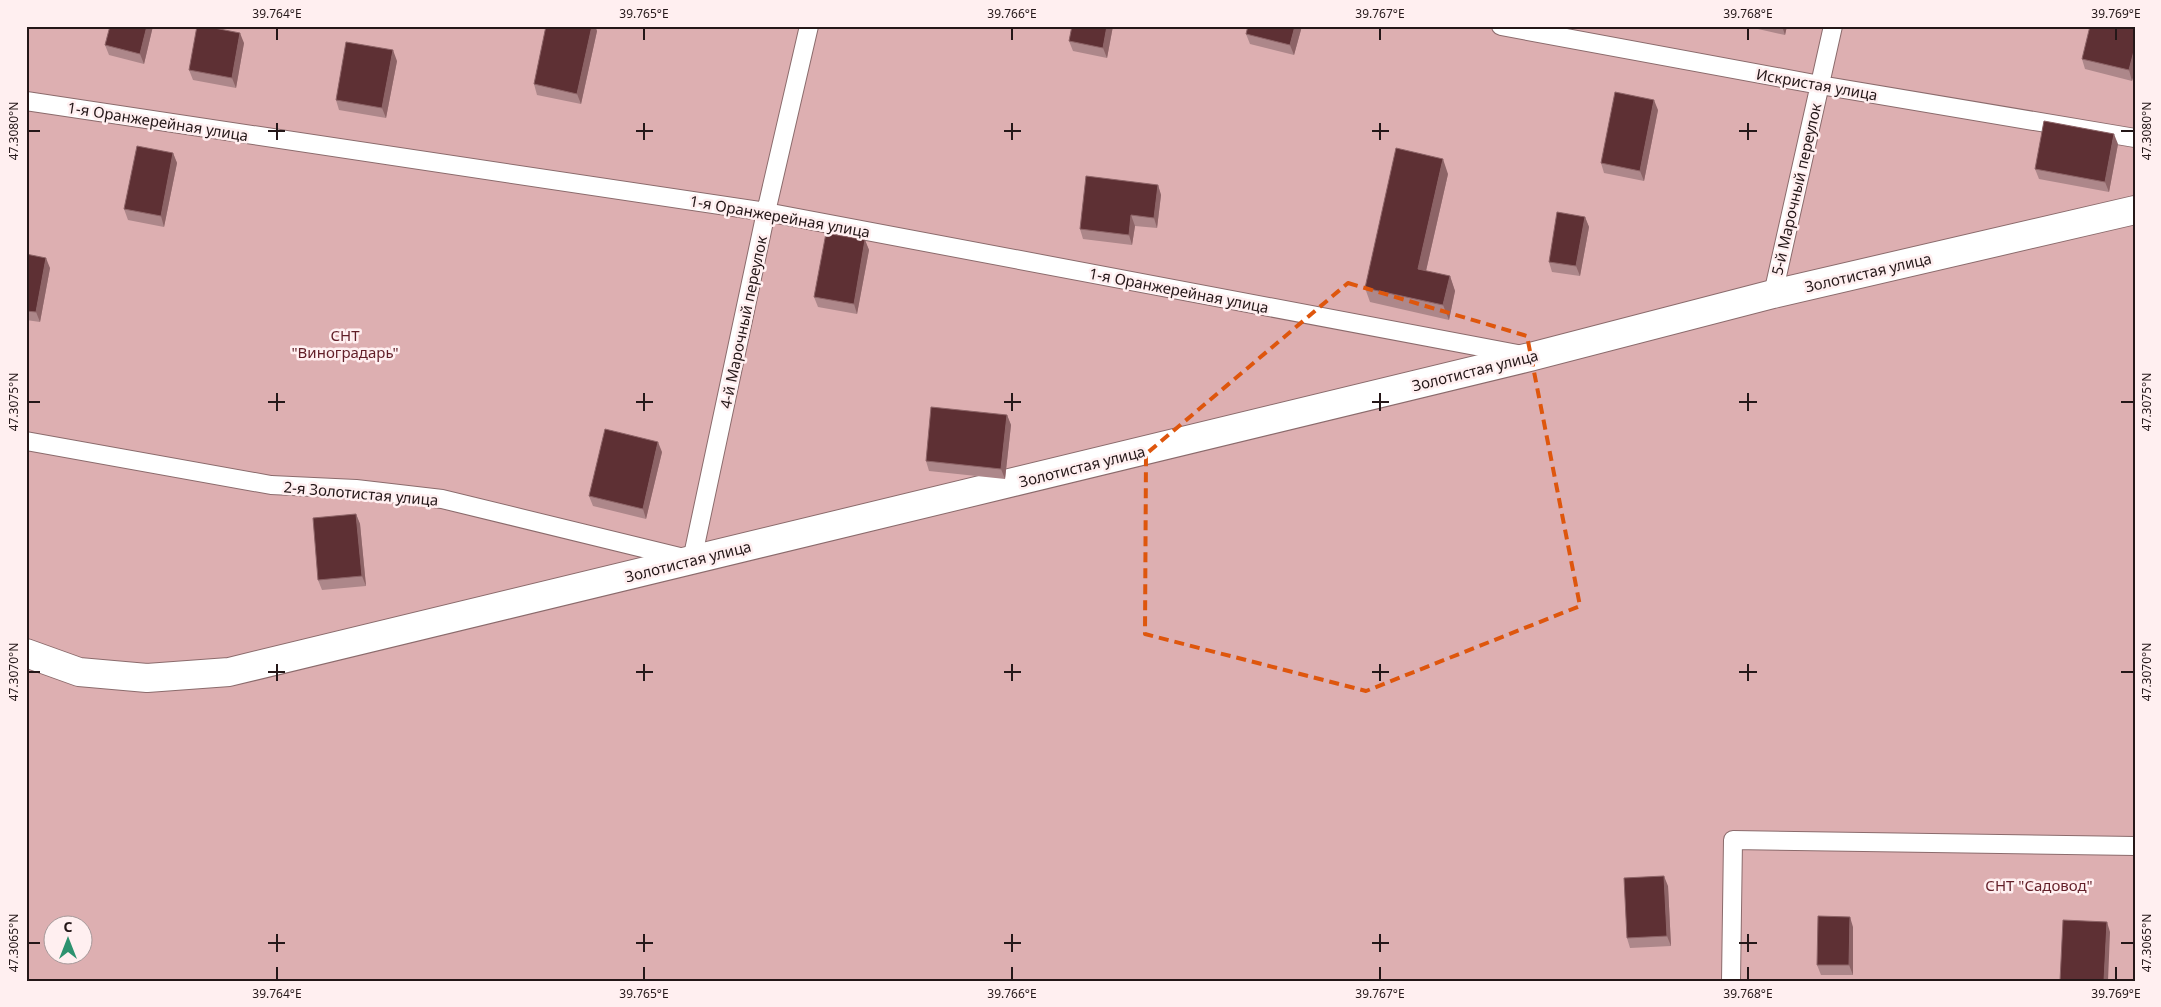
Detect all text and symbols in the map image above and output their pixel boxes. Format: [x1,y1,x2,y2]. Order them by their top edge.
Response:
text: 39.764°E [252,5,302,22]
text: 39.765°E [619,5,669,22]
text: 39.766°E [987,5,1037,22]
text: 39.767°E [1355,5,1405,22]
text: 39.768°E [1723,5,1773,22]
text: 39.769°E [2091,5,2141,22]
street label: Искристая улица [1755,63,1879,105]
street label: 1-я Оранжерейная улица [66,97,250,145]
street label: 5-й Марочный переулок [1766,101,1826,277]
text: 47.3080°N [5,102,22,160]
text: 47.3080°N [2138,102,2155,160]
street label: 1-я Оранжерейная улица [688,190,872,242]
street label: 4-й Марочный переулок [715,234,771,410]
street label: Золотистая улица [1803,248,1933,296]
street label: 1-я Оранжерейная улица [1087,263,1271,317]
park label: СНТ "Виноградарь" [292,325,399,362]
street label: Золотистая улица [1410,345,1540,395]
text: 47.3075°N [5,373,22,431]
text: 47.3075°N [2138,373,2155,431]
street label: Золотистая улица [1017,441,1147,491]
street label: 2-я Золотистая улица [283,476,439,510]
street label: Золотистая улица [623,536,753,586]
text: 47.3070°N [5,643,22,701]
text: 47.3070°N [2138,643,2155,701]
park label: СНТ "Садовод" [1985,875,2093,895]
text: 47.3065°N [5,914,22,972]
north arrow [42,914,92,964]
text: 47.3065°N [2138,914,2155,972]
text: С [63,917,73,936]
text: 39.764°E [252,985,302,1002]
text: 39.765°E [619,985,669,1002]
text: 39.766°E [987,985,1037,1002]
text: 39.767°E [1355,985,1405,1002]
text: 39.768°E [1723,985,1773,1002]
text: 39.769°E [2091,985,2141,1002]

